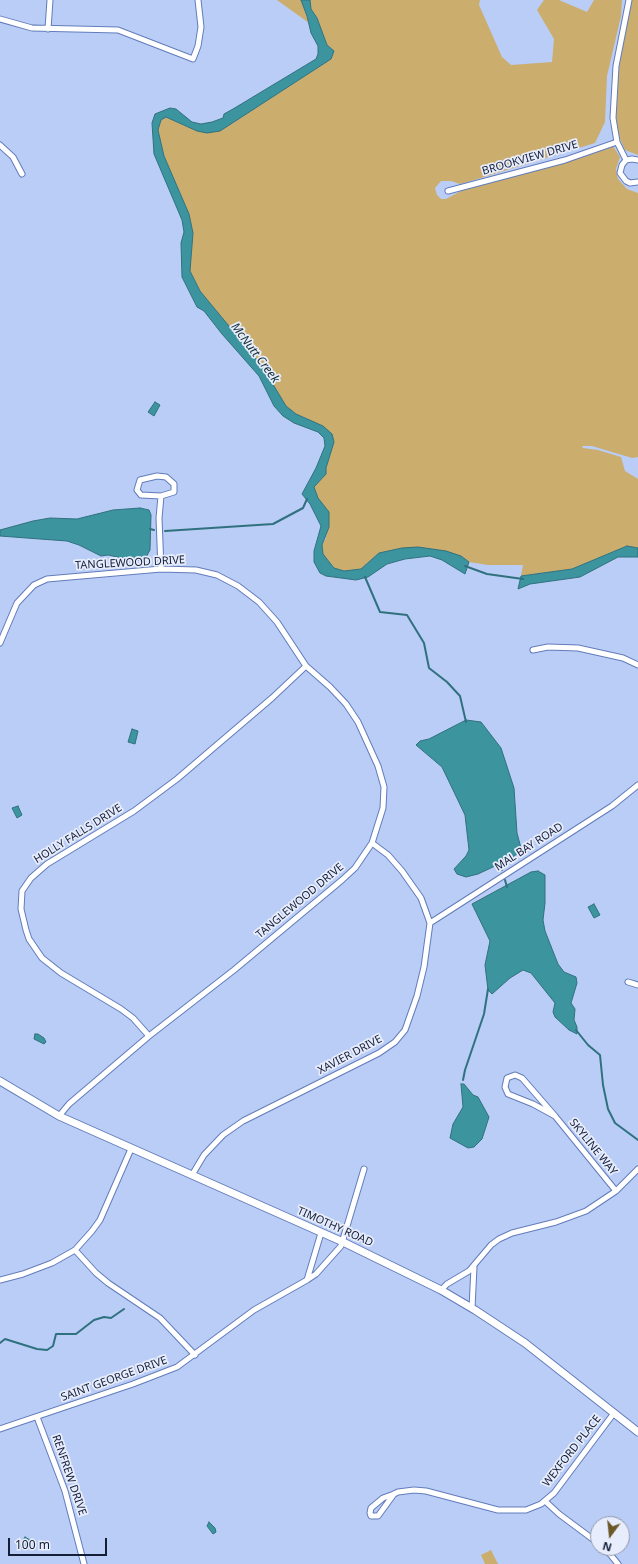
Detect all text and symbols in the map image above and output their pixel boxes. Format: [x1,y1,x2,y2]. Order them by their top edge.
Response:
street label: BROOKVIEW DRIVE [481,138,579,178]
water label: McNutt Creek [228,320,282,386]
street label: TANGLEWOOD DRIVE [75,554,185,572]
street label: HOLLY FALLS DRIVE [32,802,124,866]
street label: MAL BAY ROAD [492,820,566,874]
street label: TANGLEWOOD DRIVE [254,861,346,941]
street label: XAVIER DRIVE [316,1033,384,1077]
street label: SKYLINE WAY [566,1116,620,1178]
street label: TIMOTHY ROAD [295,1204,375,1250]
street label: SAINT GEORGE DRIVE [59,1354,169,1404]
street label: WEXFORD PLACE [540,1413,604,1489]
street label: RENFREW DRIVE [49,1433,89,1517]
north arrow [590,1516,630,1556]
scale bar [10,1530,109,1556]
text: 100 m [15,1536,50,1553]
text: N [601,1539,613,1556]

